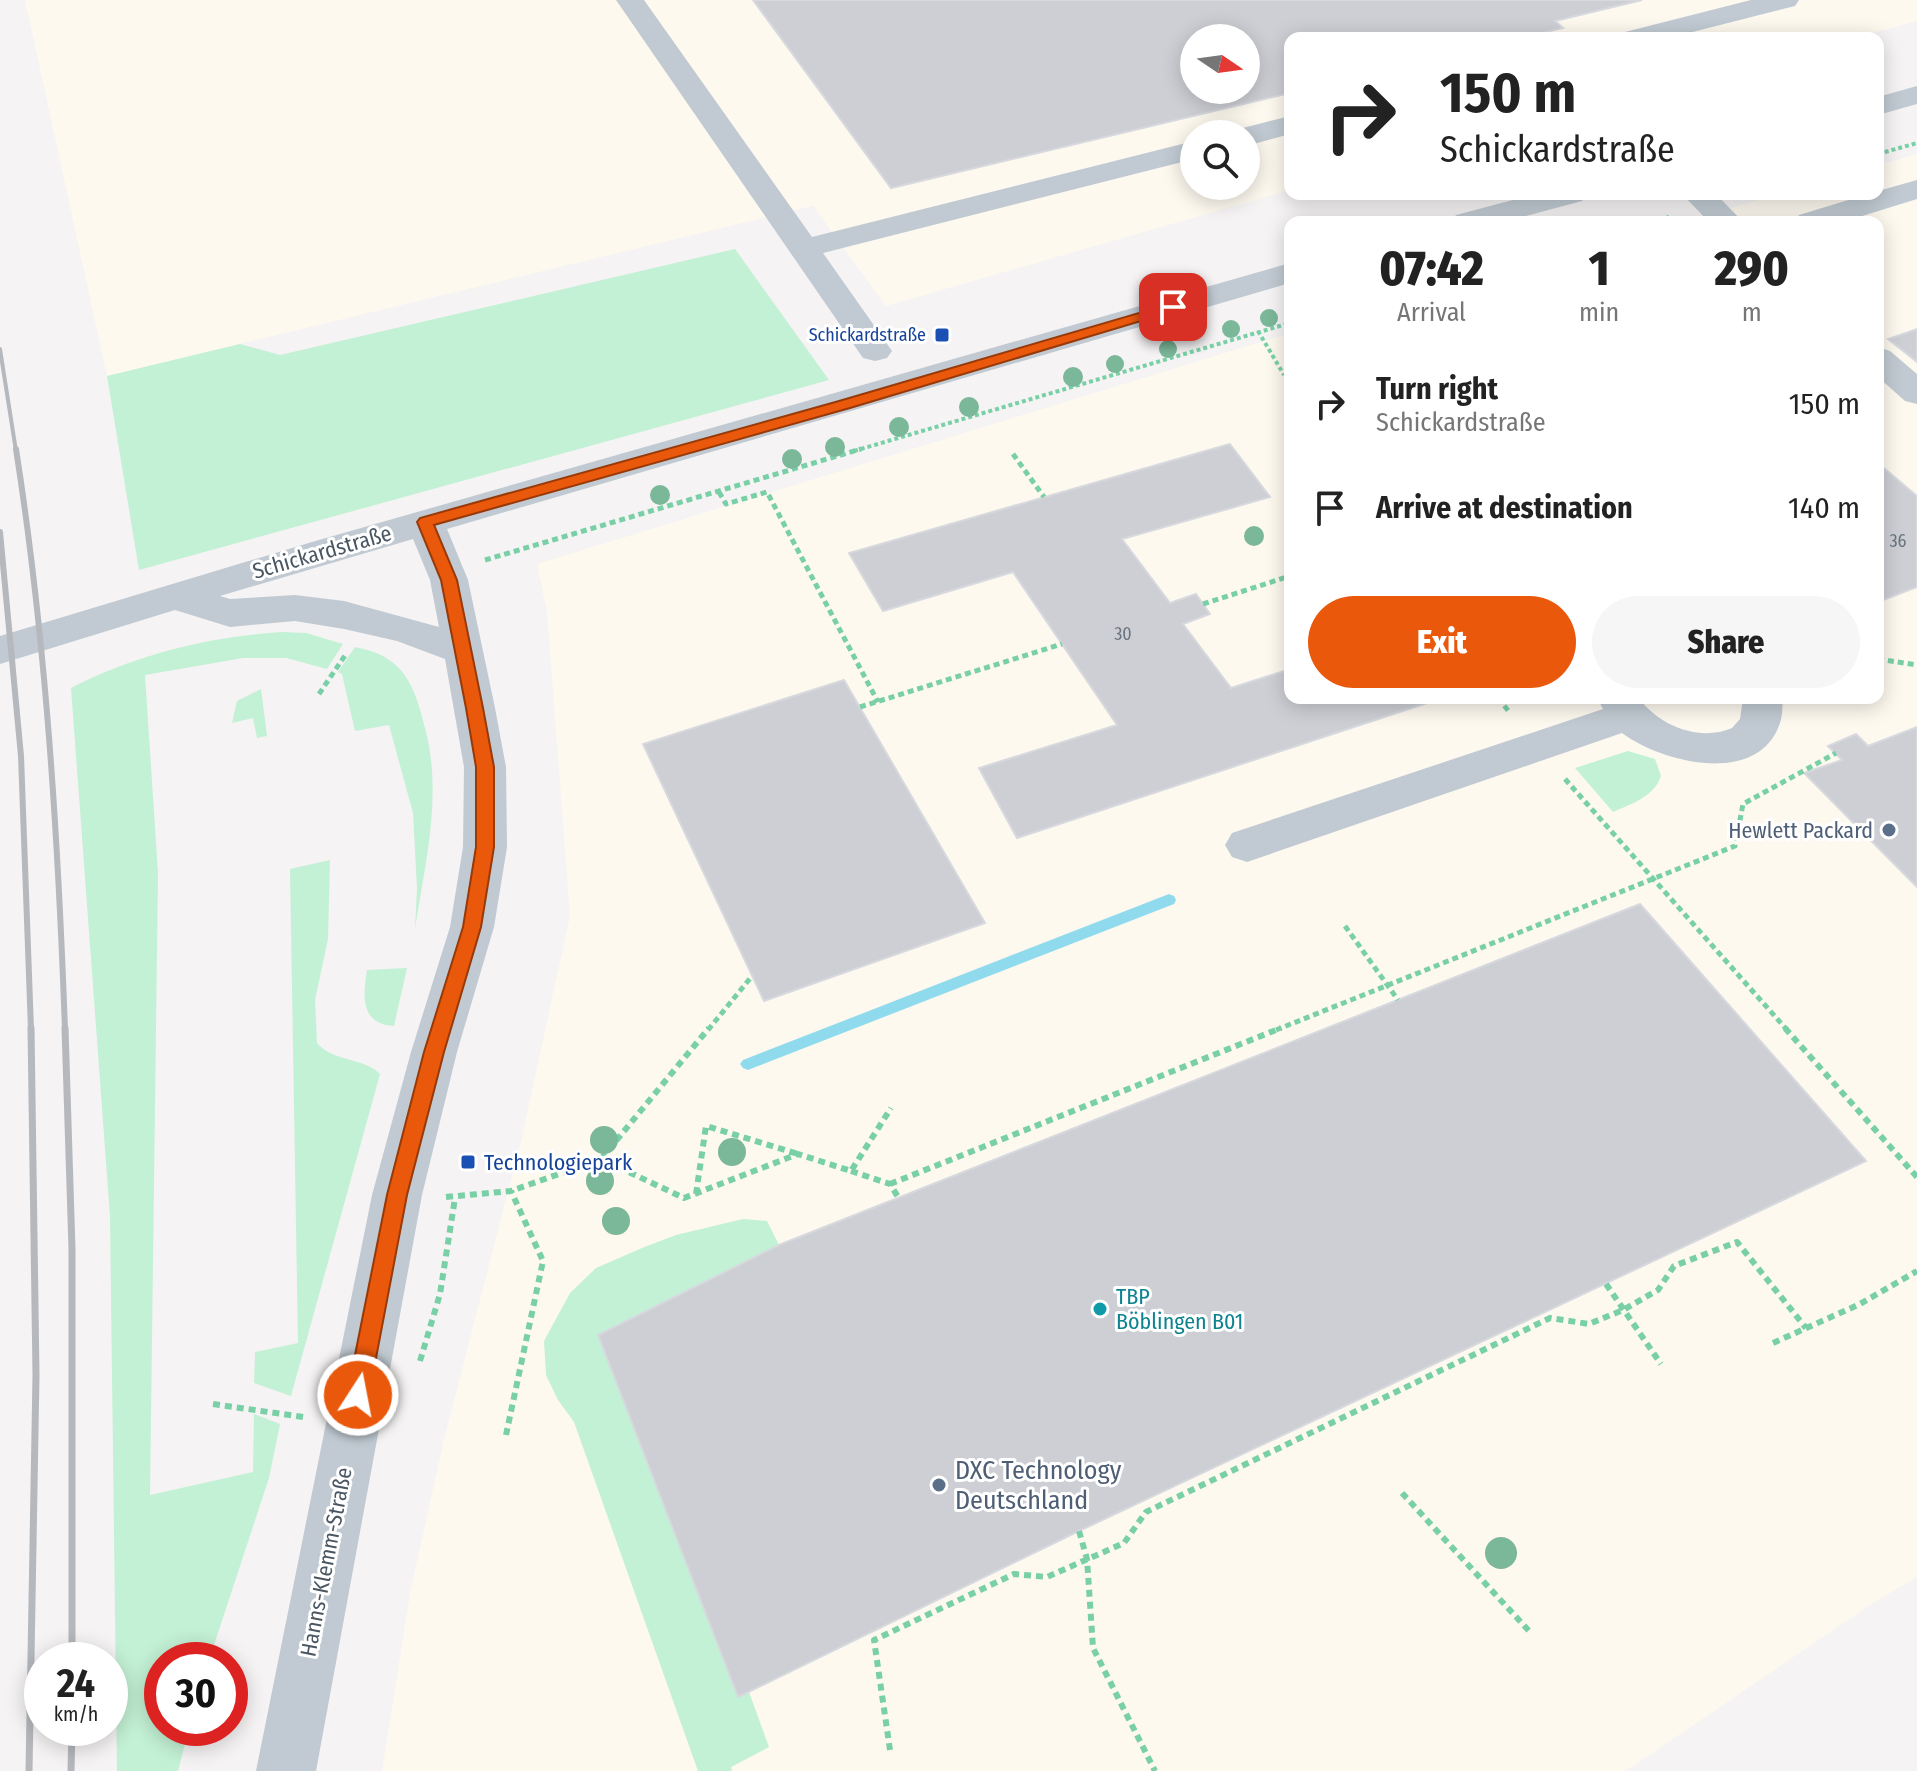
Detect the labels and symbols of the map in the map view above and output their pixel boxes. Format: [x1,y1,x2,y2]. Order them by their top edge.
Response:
north arrow [1180,24,1260,104]
pin [1139,273,1207,341]
place label: Schickardstraße [809,324,926,346]
marker: Schickardstraße [933,326,951,344]
street label: Schickardstraße [249,519,395,585]
house number: 36 [1889,530,1907,552]
house number: 30 [1114,623,1132,645]
place label: Hewlett Packard [1728,817,1873,844]
marker: Hewlett Packard [1880,821,1898,839]
place label: Technologiepark [484,1149,633,1176]
marker: Technologiepark [459,1153,477,1171]
place label: TBP Böblingen B01 [1116,1283,1243,1335]
marker: TBP Böblingen B01 [1091,1300,1109,1318]
position arrow [316,1353,400,1437]
place label: DXC Technology Deutschland [955,1455,1122,1516]
street label: Hanns-Klemm-Straße [294,1465,358,1659]
marker: DXC Technology Deutschland [930,1476,948,1494]
speed limit sign: 30 [144,1642,248,1746]

